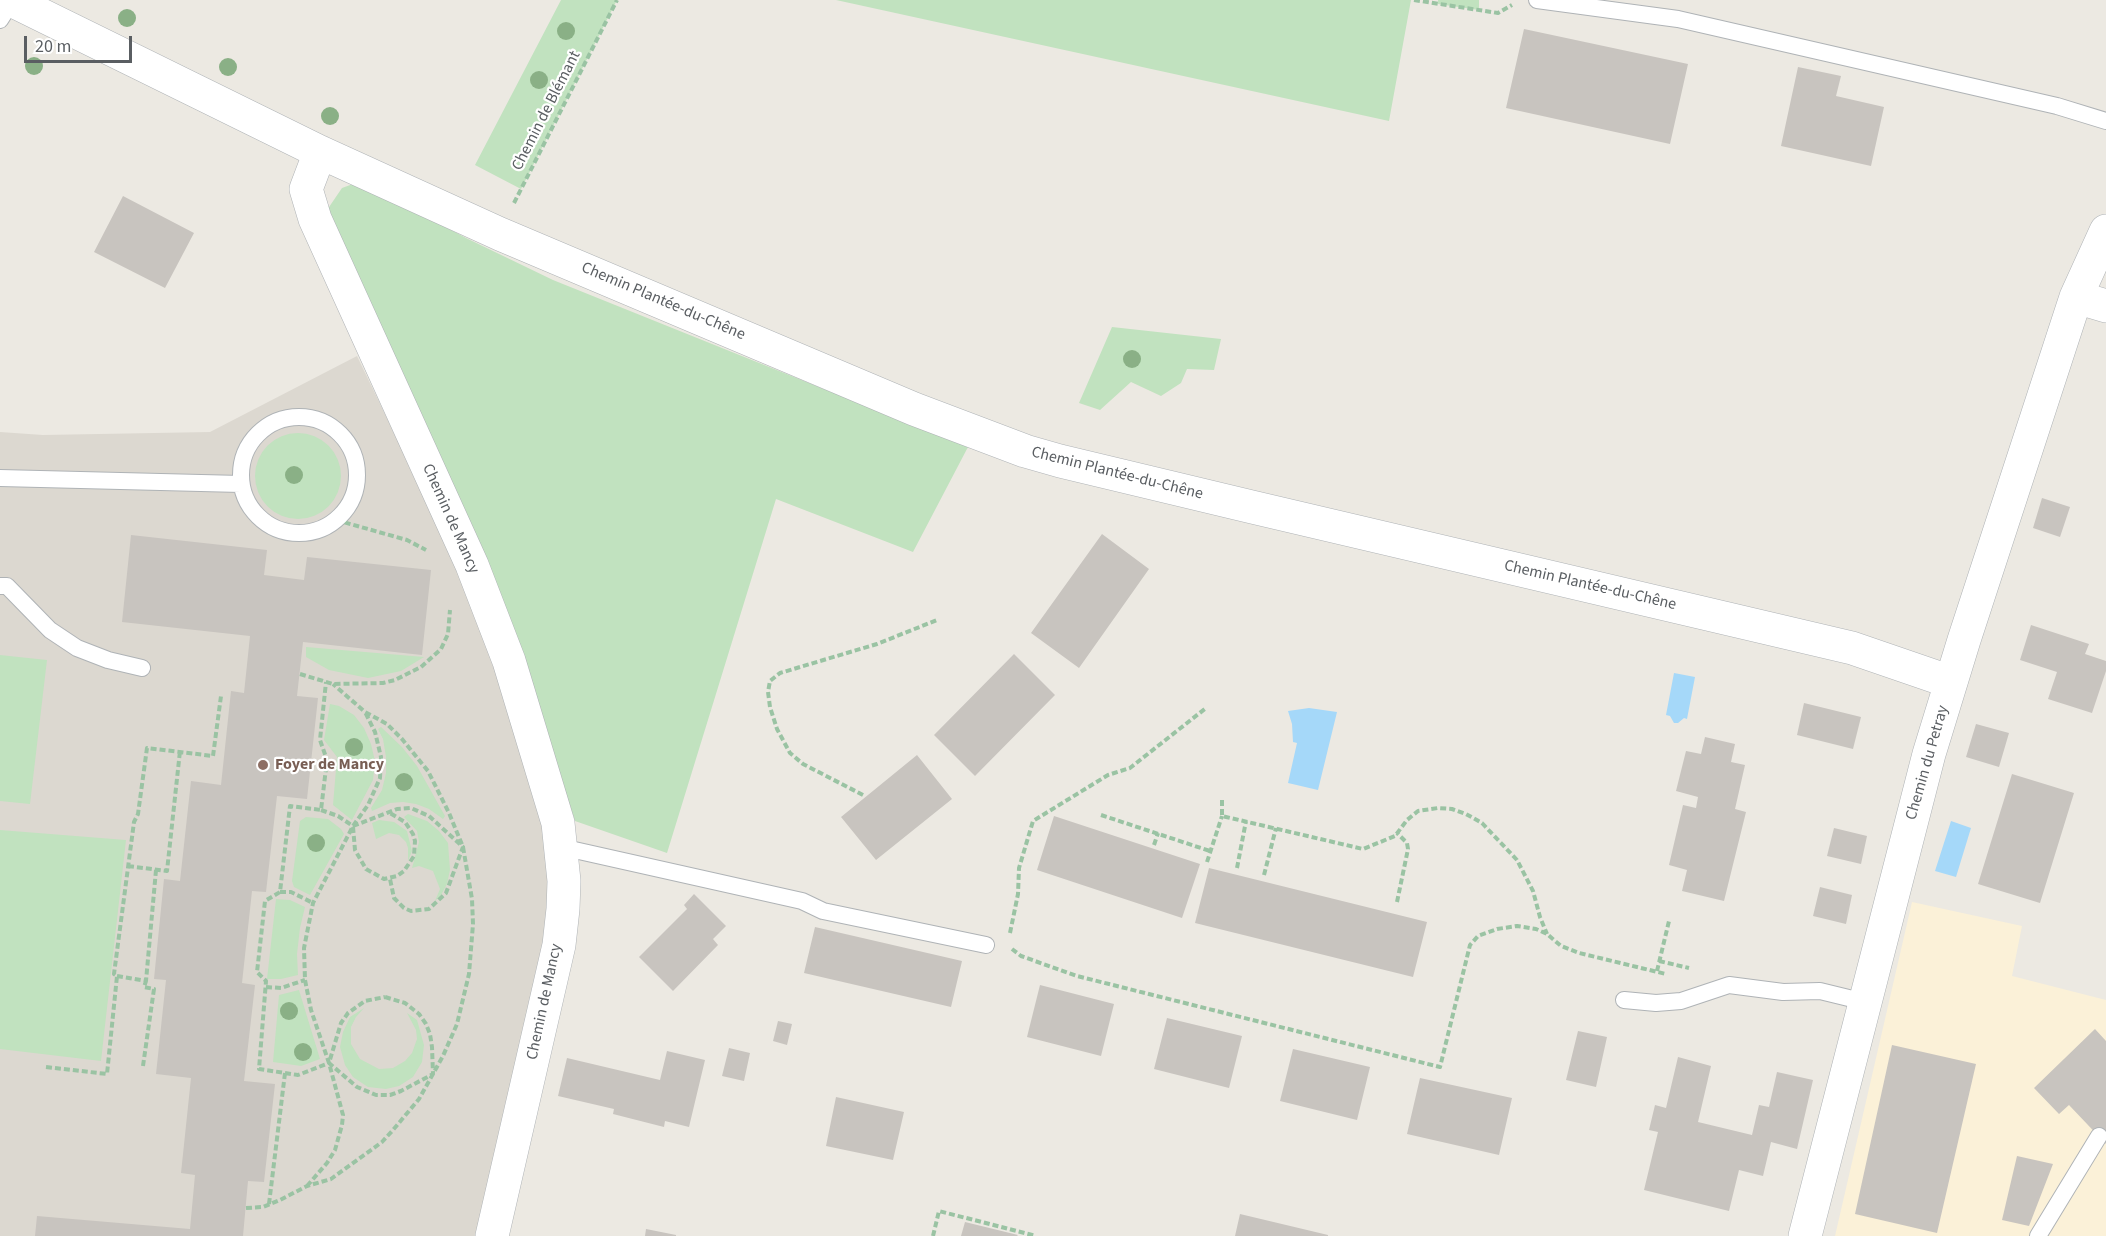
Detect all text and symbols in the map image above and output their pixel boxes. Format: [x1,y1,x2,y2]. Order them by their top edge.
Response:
scale bar [27,24,135,62]
text: 20 m [35,34,71,59]
street label: Chemin de Blémant [509,48,585,174]
street label: Chemin Plantée-du-Chêne [578,259,748,345]
street label: Chemin Plantée-du-Chêne [1029,443,1205,505]
street label: Chemin de Mancy [417,461,483,577]
street label: Chemin Plantée-du-Chêne [1502,557,1678,615]
street label: Chemin du Petray [1902,704,1954,822]
place label: Foyer de Mancy [275,755,384,775]
marker: Foyer de Mancy [256,758,270,772]
street label: Chemin de Mancy [523,942,567,1062]

